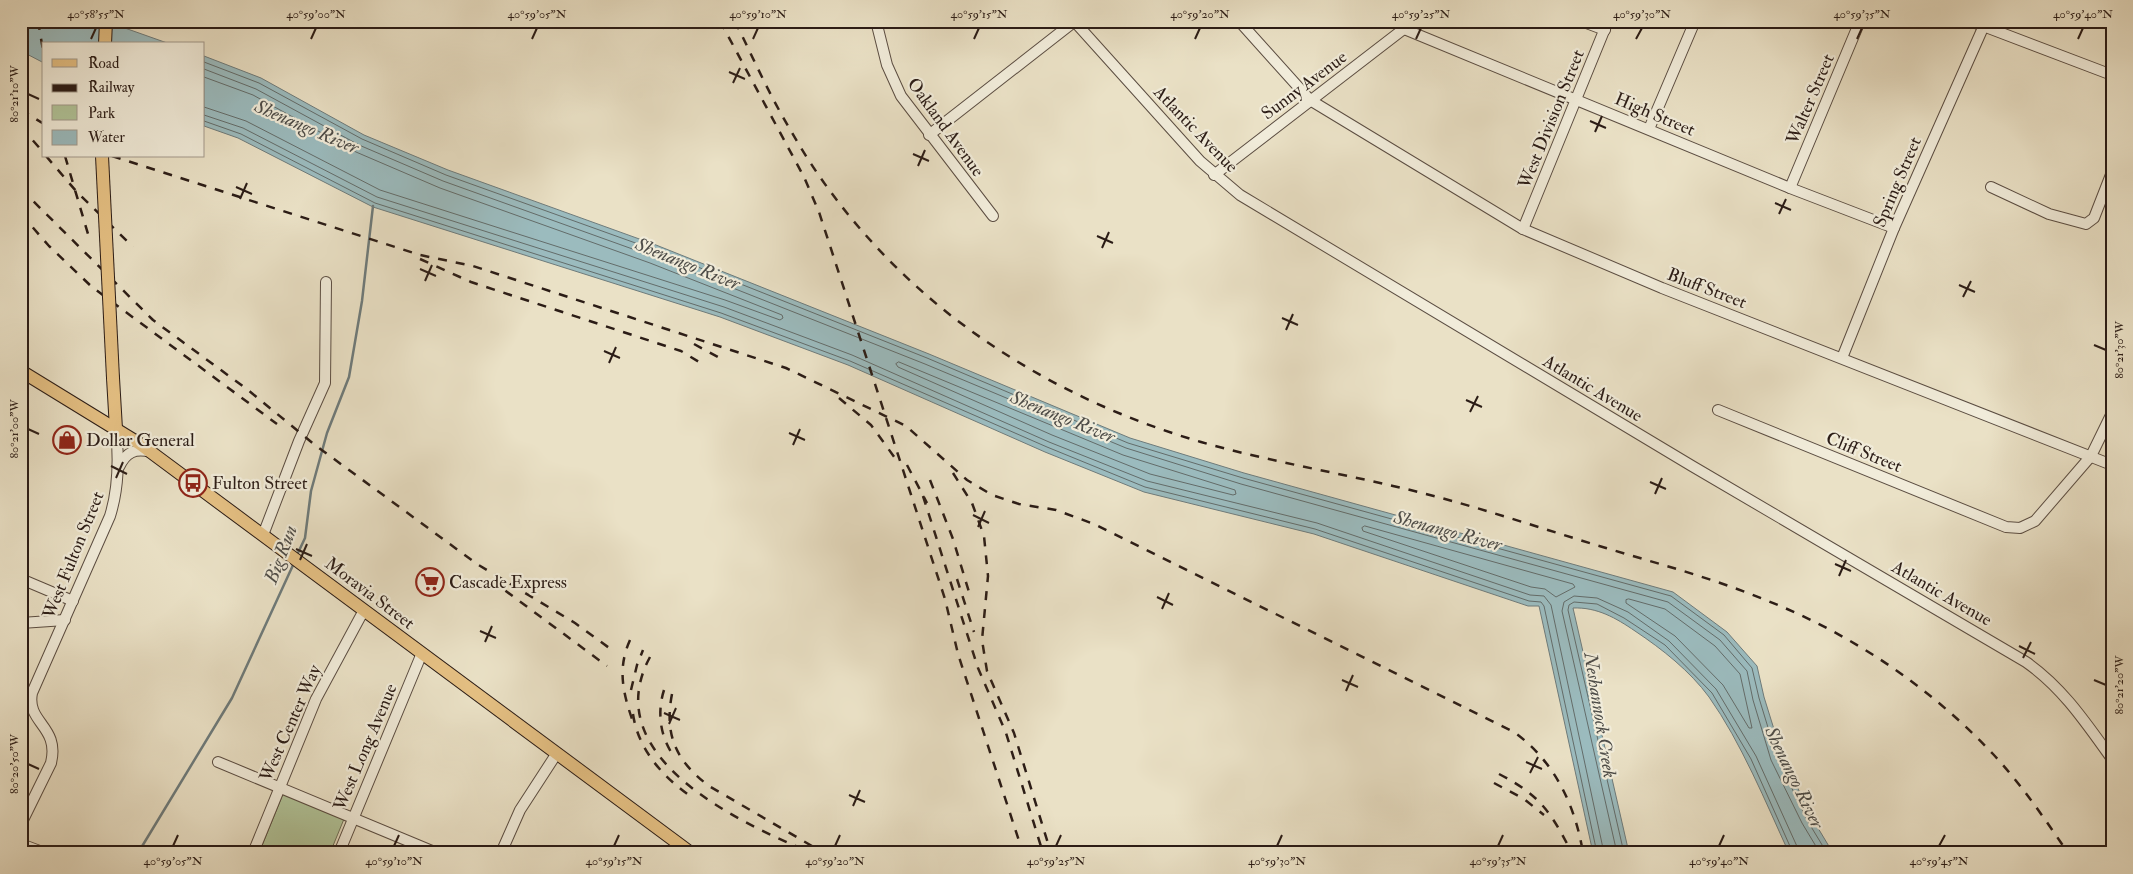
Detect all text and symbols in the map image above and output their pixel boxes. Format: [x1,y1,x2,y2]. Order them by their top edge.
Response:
text: 40°58'55"N [67,7,125,22]
text: 40°59'00"N [286,7,346,22]
text: 40°59'05"N [508,7,567,22]
text: 40°59'10"N [729,7,787,22]
text: 40°59'15"N [951,7,1008,22]
text: 40°59'20"N [1170,7,1230,22]
text: 40°59'25"N [1392,7,1451,22]
text: 40°59'30"N [1613,7,1671,22]
text: 40°59'35"N [1833,7,1891,22]
text: 40°59'40"N [2053,7,2113,22]
legend [42,42,205,158]
street label: Sunny Avenue [1257,45,1352,125]
street label: West Division Street [1513,46,1590,193]
street label: Walter Street [1781,50,1840,149]
text: Road [88,54,120,73]
text: 80°21'10"W [7,65,22,123]
street label: Oakland Avenue [902,73,989,182]
text: Railway [88,78,135,97]
street label: Atlantic Avenue [1148,80,1243,178]
street label: High Street [1611,87,1699,142]
water label: Shenango River [250,94,363,160]
text: Park [88,104,115,123]
text: Water [87,128,125,147]
street label: Spring Street [1868,133,1927,231]
water label: Shenango River [631,232,744,296]
street label: Bluff Street [1664,263,1750,314]
text: 80°21'30"W [2112,320,2127,379]
street label: Atlantic Avenue [1538,349,1647,427]
water label: Shenango River [1006,385,1119,449]
text: 80°21'00"W [7,399,22,459]
shop icon: Dollar General [52,425,82,455]
street label: Cliff Street [1822,427,1905,478]
place label: Dollar General [86,429,195,452]
bus stop icon: Fulton Street [178,468,208,498]
place label: Fulton Street [212,472,308,495]
street label: West Fulton Street [37,488,110,623]
water label: Shenango River [1390,505,1505,557]
water label: Big Run [259,522,303,588]
street label: Moravia Street [320,552,419,635]
street label: Atlantic Avenue [1887,555,1996,632]
supermarket icon: Cascade Express [415,567,445,597]
place label: Cascade Express [449,571,567,594]
water label: Neshannock Creek [1578,650,1622,780]
text: 80°21'20"W [2112,655,2127,715]
street label: West Center Way [254,660,327,786]
street label: West Long Avenue [328,680,403,815]
water label: Shenango River [1759,721,1830,833]
text: 80°20'50"W [7,733,22,794]
text: 40°59'05"N [144,854,203,869]
text: 40°59'10"N [365,854,423,869]
text: 40°59'15"N [586,854,643,869]
text: 40°59'20"N [805,854,865,869]
text: 40°59'25"N [1027,854,1086,869]
text: 40°59'30"N [1248,854,1306,869]
text: 40°59'35"N [1469,854,1527,869]
text: 40°59'40"N [1689,854,1749,869]
text: 40°59'45"N [1909,854,1969,869]

